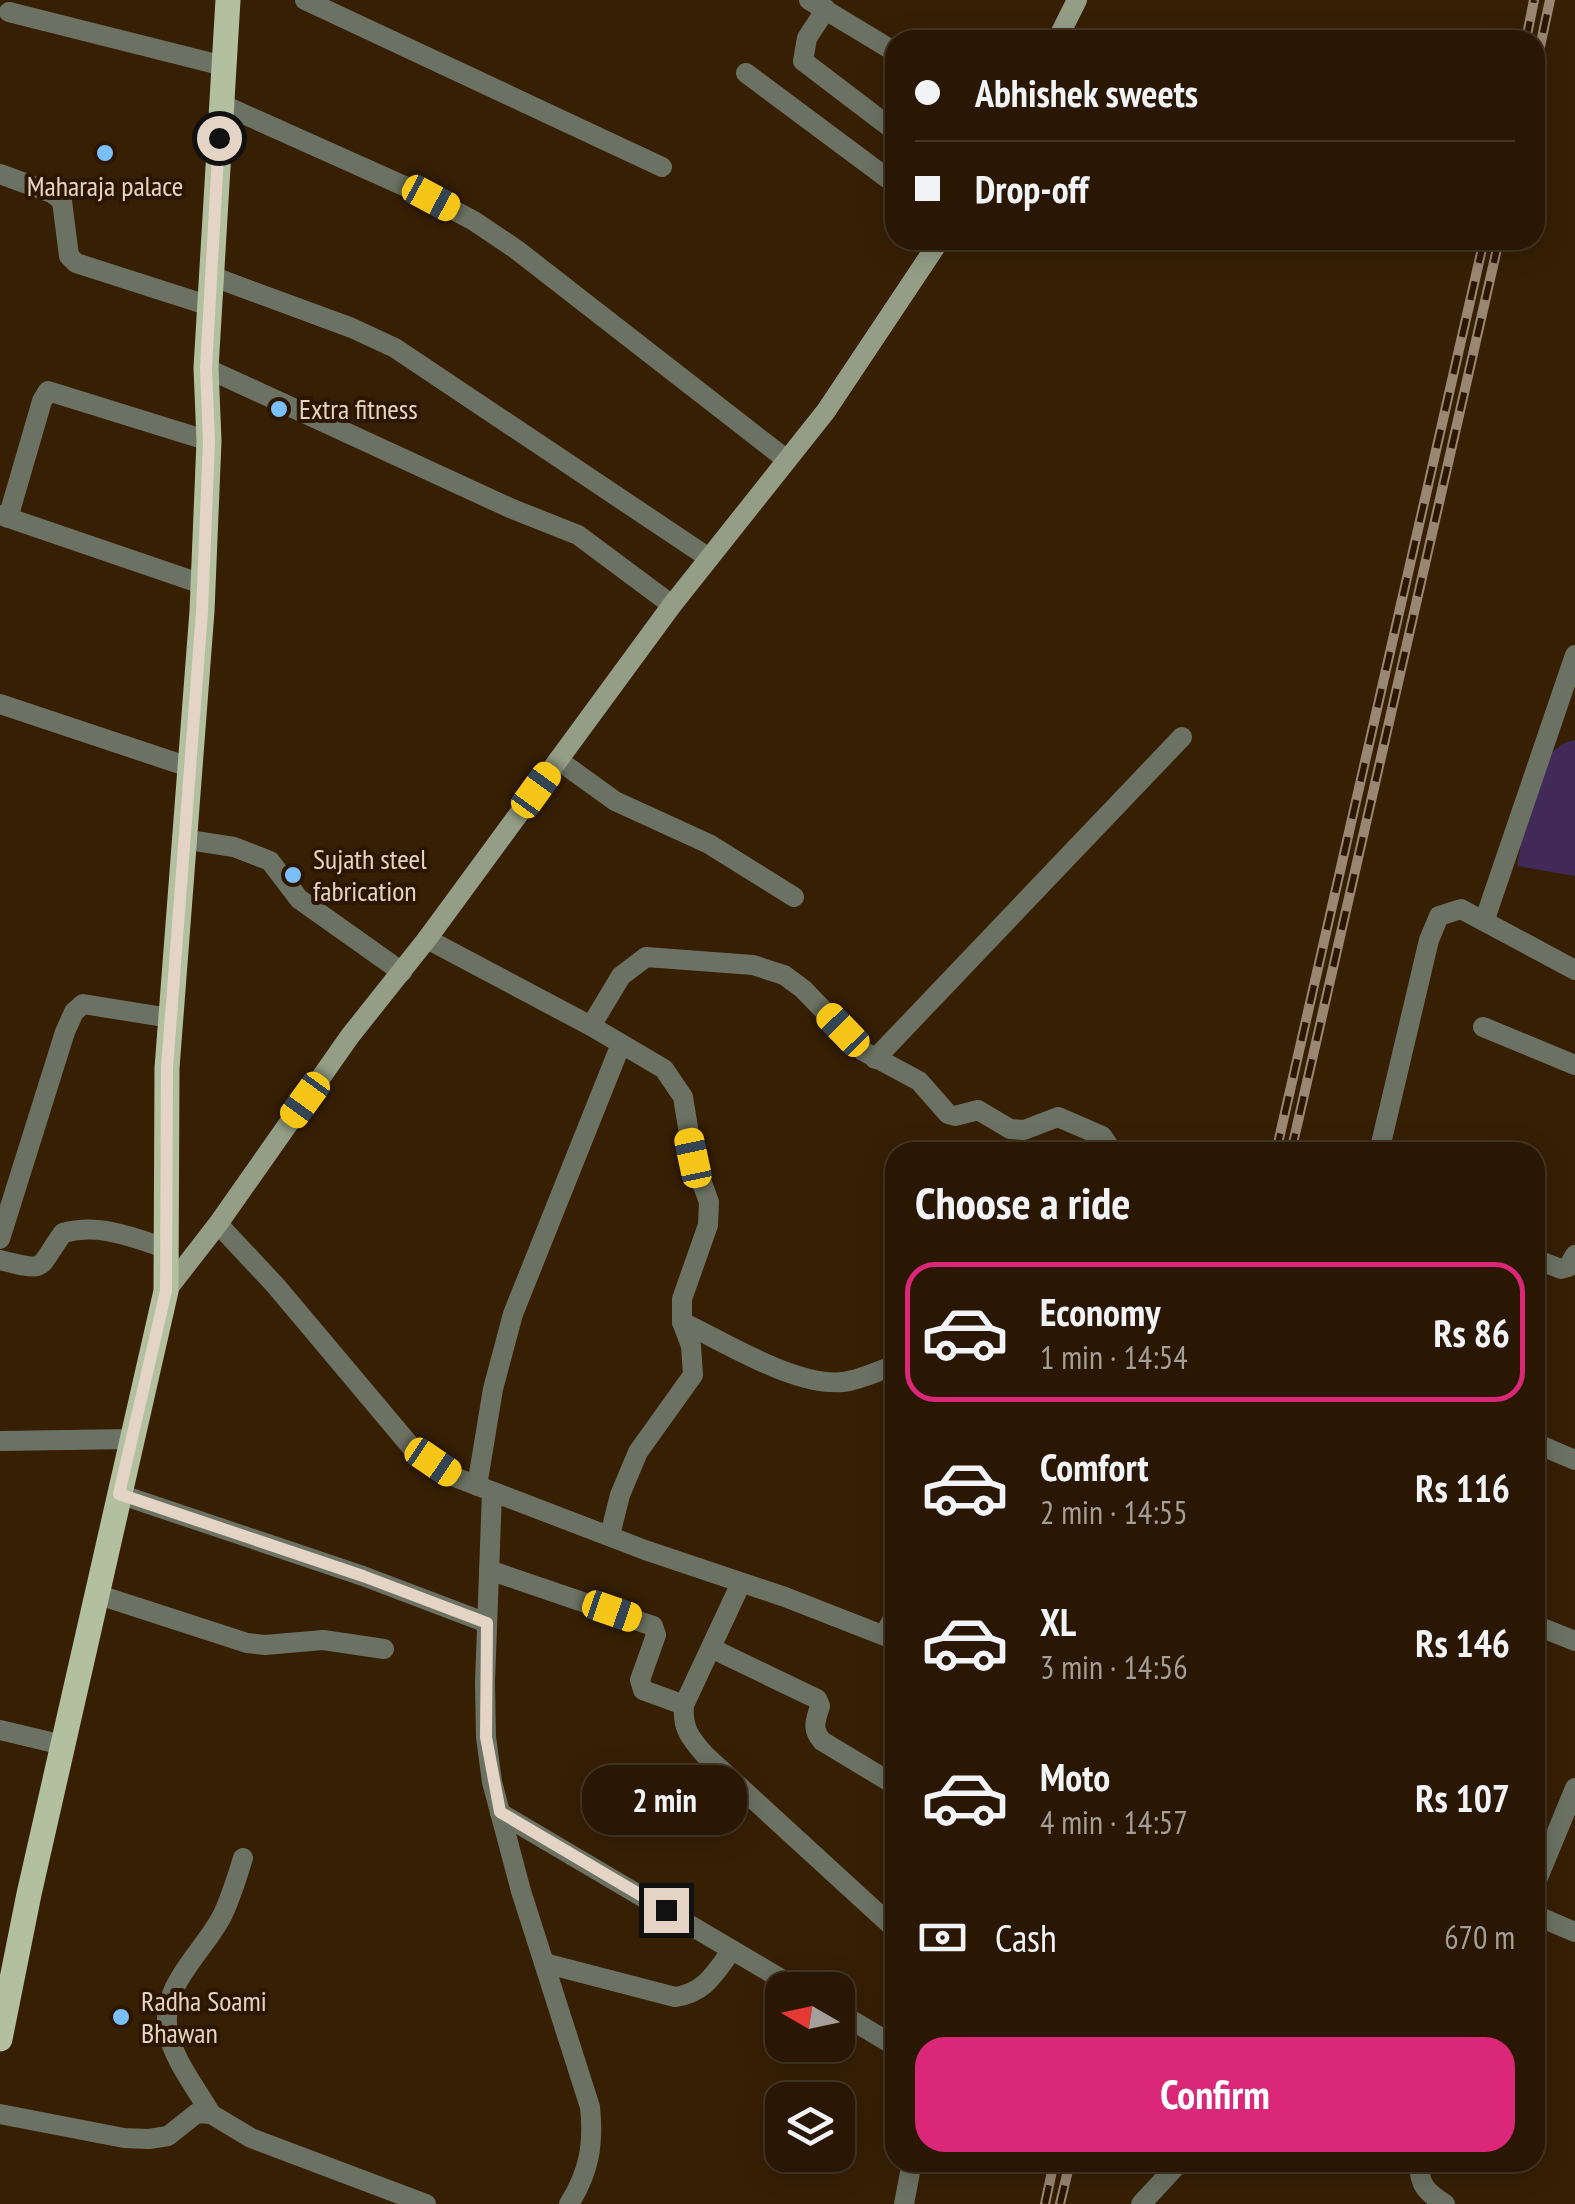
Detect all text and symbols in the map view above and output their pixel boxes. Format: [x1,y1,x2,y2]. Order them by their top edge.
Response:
text: Abhishek sweets [975,68,1198,117]
route start [197,116,242,161]
marker: Maharaja palace [94,142,116,164]
text: Drop-off [975,164,1089,213]
place label: Maharaja palace [27,167,183,204]
car [397,171,465,225]
place label: Extra fitness [299,390,418,427]
marker: Extra fitness [268,398,290,420]
car [506,757,566,823]
place label: Sujath steel fabrication [313,840,427,909]
marker: Sujath steel fabrication [282,864,304,886]
car [811,998,875,1062]
car [275,1067,335,1133]
car [672,1126,714,1190]
text: Choose a ride [915,1173,1130,1231]
icon: car [920,1287,1010,1377]
text: Economy [1040,1287,1160,1336]
text: Rs 86 [1433,1308,1510,1357]
text: 1 min · 14:54 [1040,1336,1188,1378]
car [400,1433,466,1491]
icon: car [920,1442,1010,1532]
text: Comfort [1040,1442,1149,1491]
text: Rs 116 [1415,1463,1510,1512]
text: 2 min · 14:55 [1040,1491,1188,1533]
car [579,1587,645,1635]
icon: car [920,1597,1010,1687]
text: XL [1040,1597,1076,1646]
text: Rs 146 [1415,1618,1510,1667]
text: 3 min · 14:56 [1040,1646,1188,1688]
icon: car [920,1752,1010,1842]
text: Moto [1040,1752,1110,1801]
callout: 2 min [584,1765,748,1835]
text: Rs 107 [1415,1773,1510,1822]
text: 2 min [632,1779,697,1821]
text: 4 min · 14:57 [1040,1801,1188,1843]
route end [644,1888,689,1933]
icon: cash [915,1910,970,1965]
text: Cash [995,1913,1057,1962]
text: 670 m [1444,1916,1515,1958]
north arrow [765,1972,855,2062]
map controls [765,1972,855,2172]
place label: Radha Soami Bhawan [141,1982,267,2051]
marker: Radha Soami Bhawan [110,2006,132,2028]
button: Confirm [915,2037,1515,2152]
button: layers [765,2082,855,2172]

